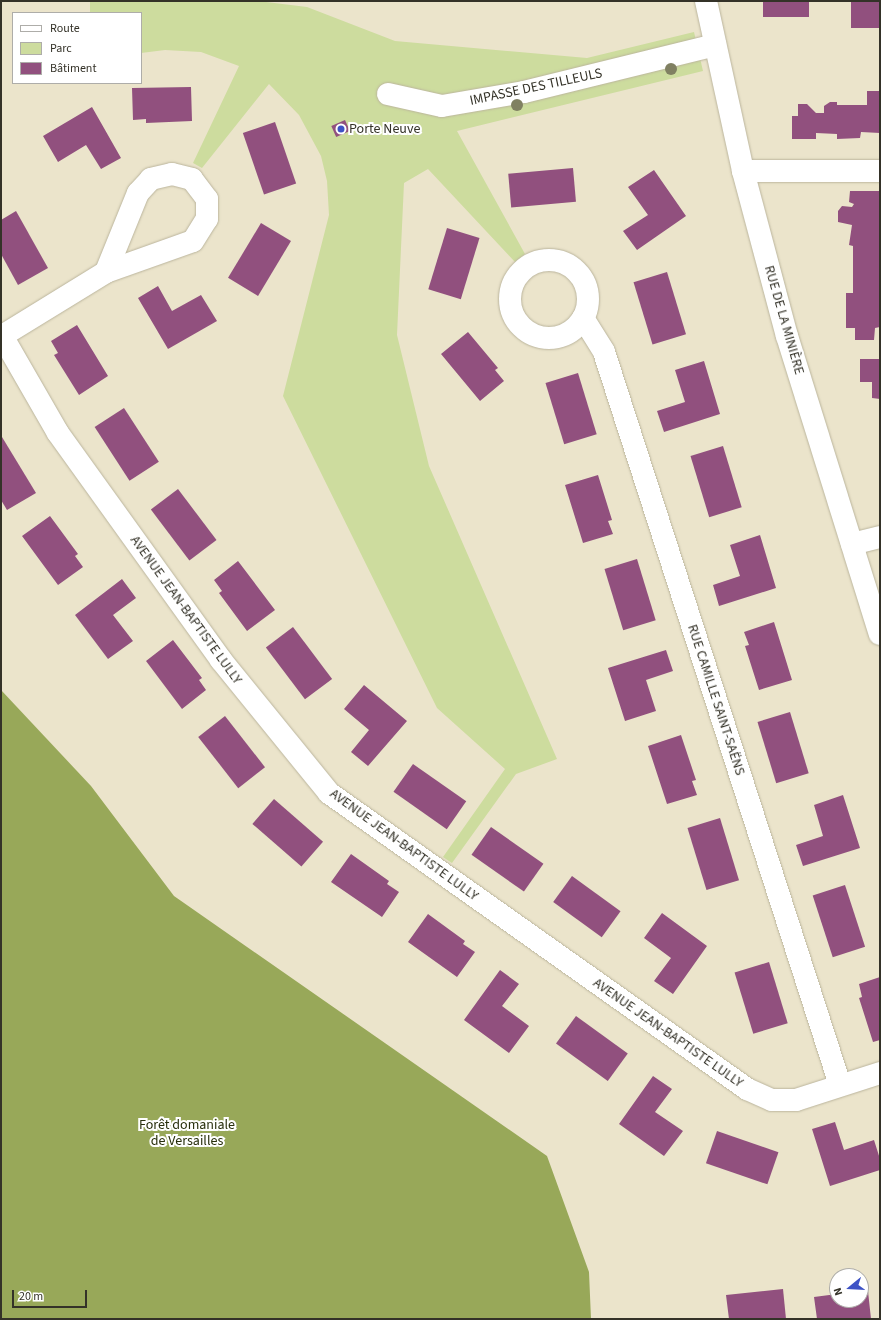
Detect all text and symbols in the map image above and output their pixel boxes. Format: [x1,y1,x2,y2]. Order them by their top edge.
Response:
legend [12,12,142,84]
text: Route [50,20,80,37]
text: Parc [50,40,72,57]
text: Bâtiment [50,60,96,77]
street label: IMPASSE DES TILLEULS [468,65,604,109]
place label: Porte Neuve [349,121,420,137]
marker: Porte Neuve [336,124,346,134]
street label: RUE DE LA MINIÈRE [760,264,808,376]
street label: AVENUE JEAN-BAPTISTE LULLY [126,532,246,688]
street label: RUE CAMILLE SAINT-SAËNS [684,622,748,778]
street label: AVENUE JEAN-BAPTISTE LULLY [326,785,482,905]
street label: AVENUE JEAN-BAPTISTE LULLY [590,975,746,1091]
park label: Forêt domaniale de Versailles [139,1117,235,1150]
north arrow [829,1268,869,1308]
scale bar [14,1282,89,1308]
text: N [830,1286,846,1297]
text: 20 m [19,1288,43,1305]

